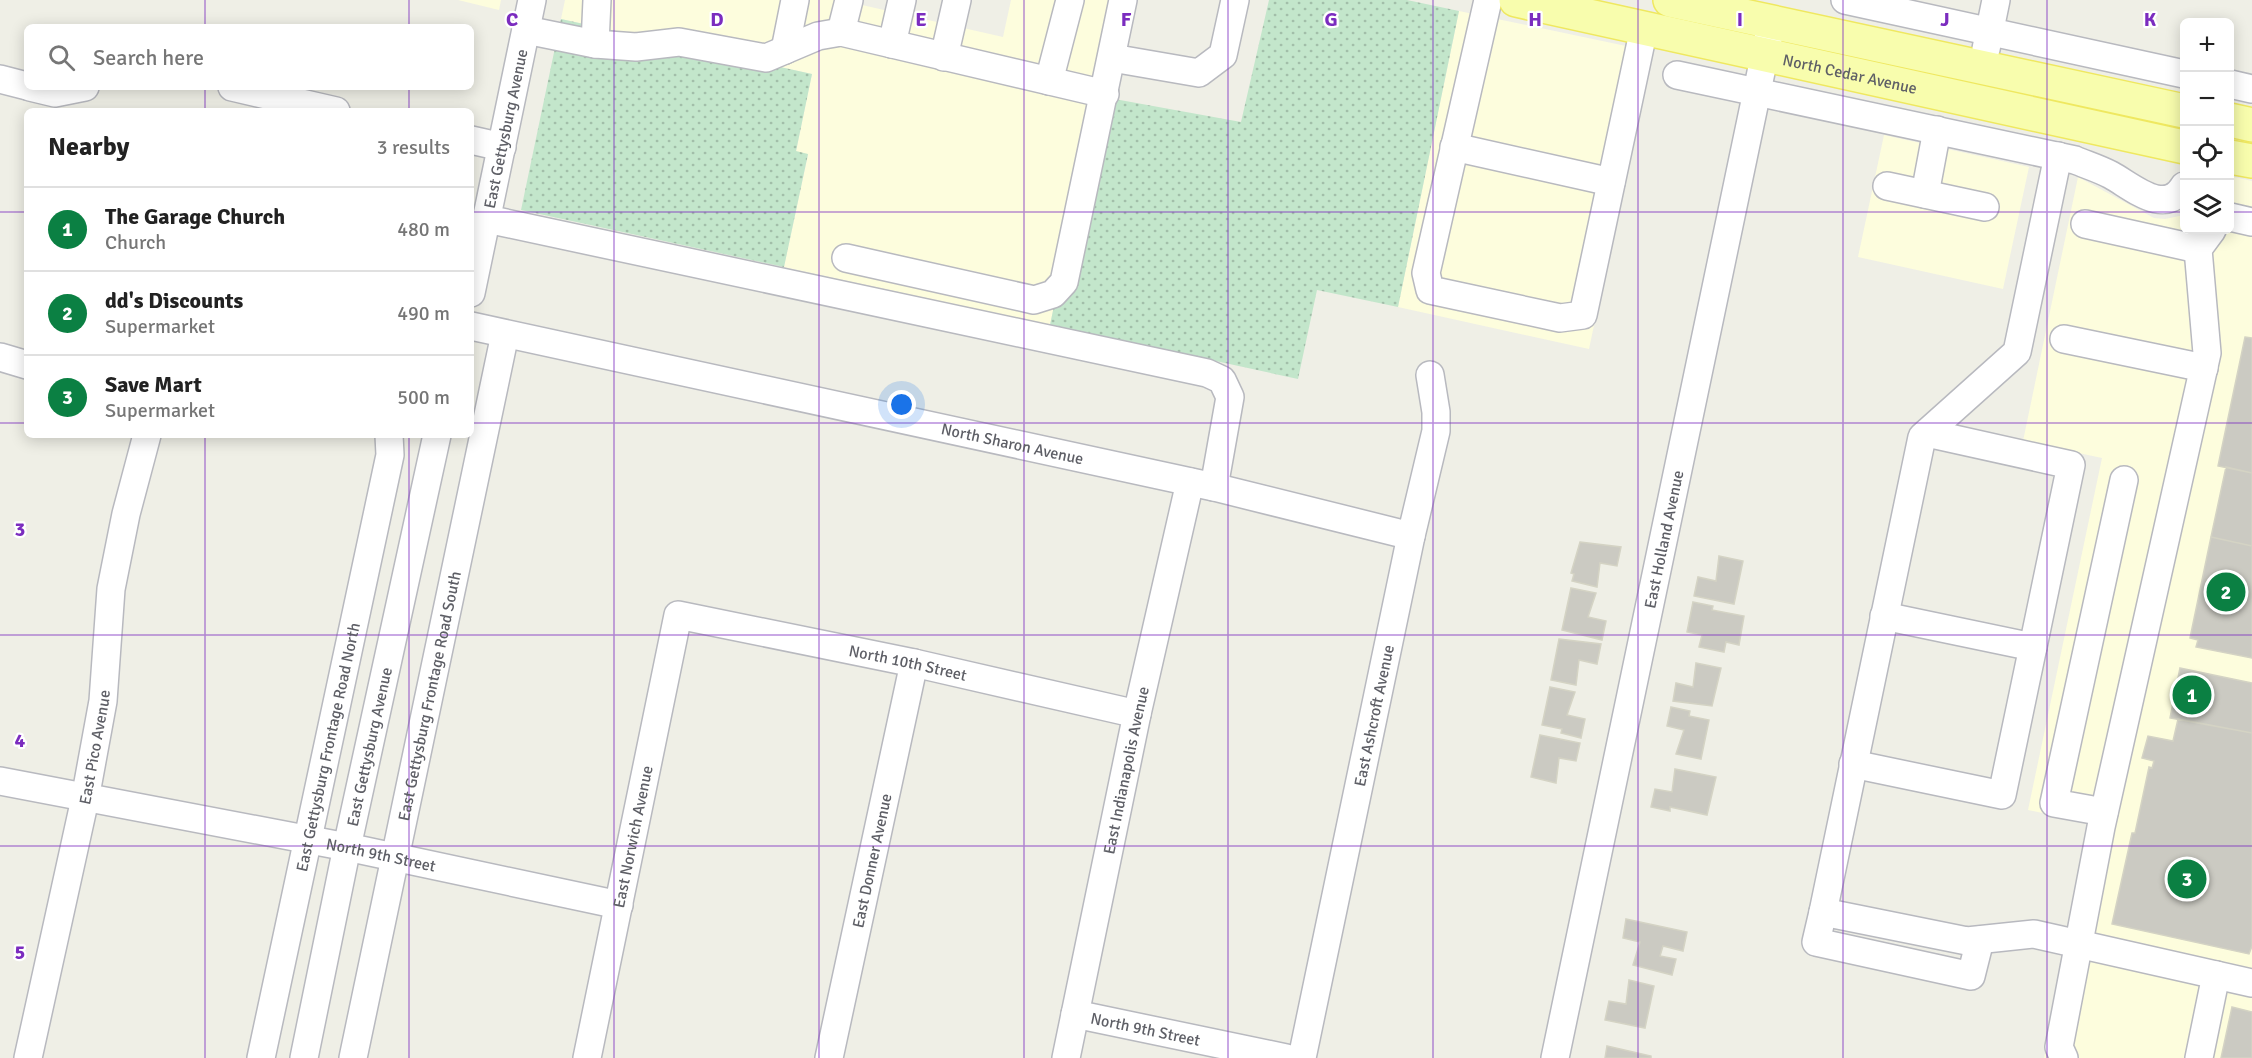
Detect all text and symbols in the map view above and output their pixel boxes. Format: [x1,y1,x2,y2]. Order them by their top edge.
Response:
text: C [506,7,518,32]
text: D [710,7,724,32]
text: E [915,7,927,32]
text: F [1121,7,1132,32]
text: G [1324,7,1338,32]
text: H [1528,7,1542,32]
text: I [1737,7,1743,32]
text: J [1940,7,1950,32]
text: K [2144,7,2157,32]
map controls [2180,18,2234,234]
button: + [2180,18,2234,72]
search box [24,24,474,90]
icon: search [45,41,78,74]
text: Search here [93,44,204,71]
street label: East Gettysburg Avenue [480,47,533,210]
street label: North Cedar Avenue [1781,50,1919,99]
button: − [2180,72,2234,126]
button: locate [2180,126,2234,180]
text: Nearby [48,131,129,163]
text: 3 results [377,135,450,160]
button: layers [2180,180,2234,234]
text: The Garage Church [105,203,285,230]
text: 1 [62,217,73,242]
text: 480 m [397,217,450,242]
text: Church [105,230,166,255]
text: dd's Discounts [105,287,243,314]
text: 2 [62,301,73,326]
text: 490 m [397,301,450,326]
text: Supermarket [105,314,215,339]
text: Save Mart [105,371,202,398]
text: 3 [62,385,73,410]
text: 500 m [397,385,450,410]
your location [887,390,916,419]
text: Supermarket [105,398,215,423]
street label: North Sharon Avenue [939,419,1085,469]
street label: East Holland Avenue [1640,469,1689,610]
text: 3 [15,517,25,542]
street label: East Gettysburg Frontage Road South [394,569,466,823]
pin: 2 [2206,570,2246,614]
street label: East Gettysburg Frontage Road North [292,621,365,874]
street label: North 10th Street [847,641,969,686]
street label: East Ashcroft Avenue [1350,643,1399,788]
street label: East Gettysburg Avenue [343,665,397,828]
pin: 1 [2172,672,2212,718]
street label: East Indianapolis Avenue [1099,685,1154,856]
street label: East Pico Avenue [75,689,115,806]
text: 4 [15,728,26,753]
street label: East Norwich Avenue [609,764,658,910]
street label: East Donner Avenue [848,792,897,930]
street label: North 9th Street [324,834,438,877]
pin: 3 [2168,856,2206,902]
text: 5 [15,940,25,965]
street label: North 9th Street [1089,1009,1202,1051]

